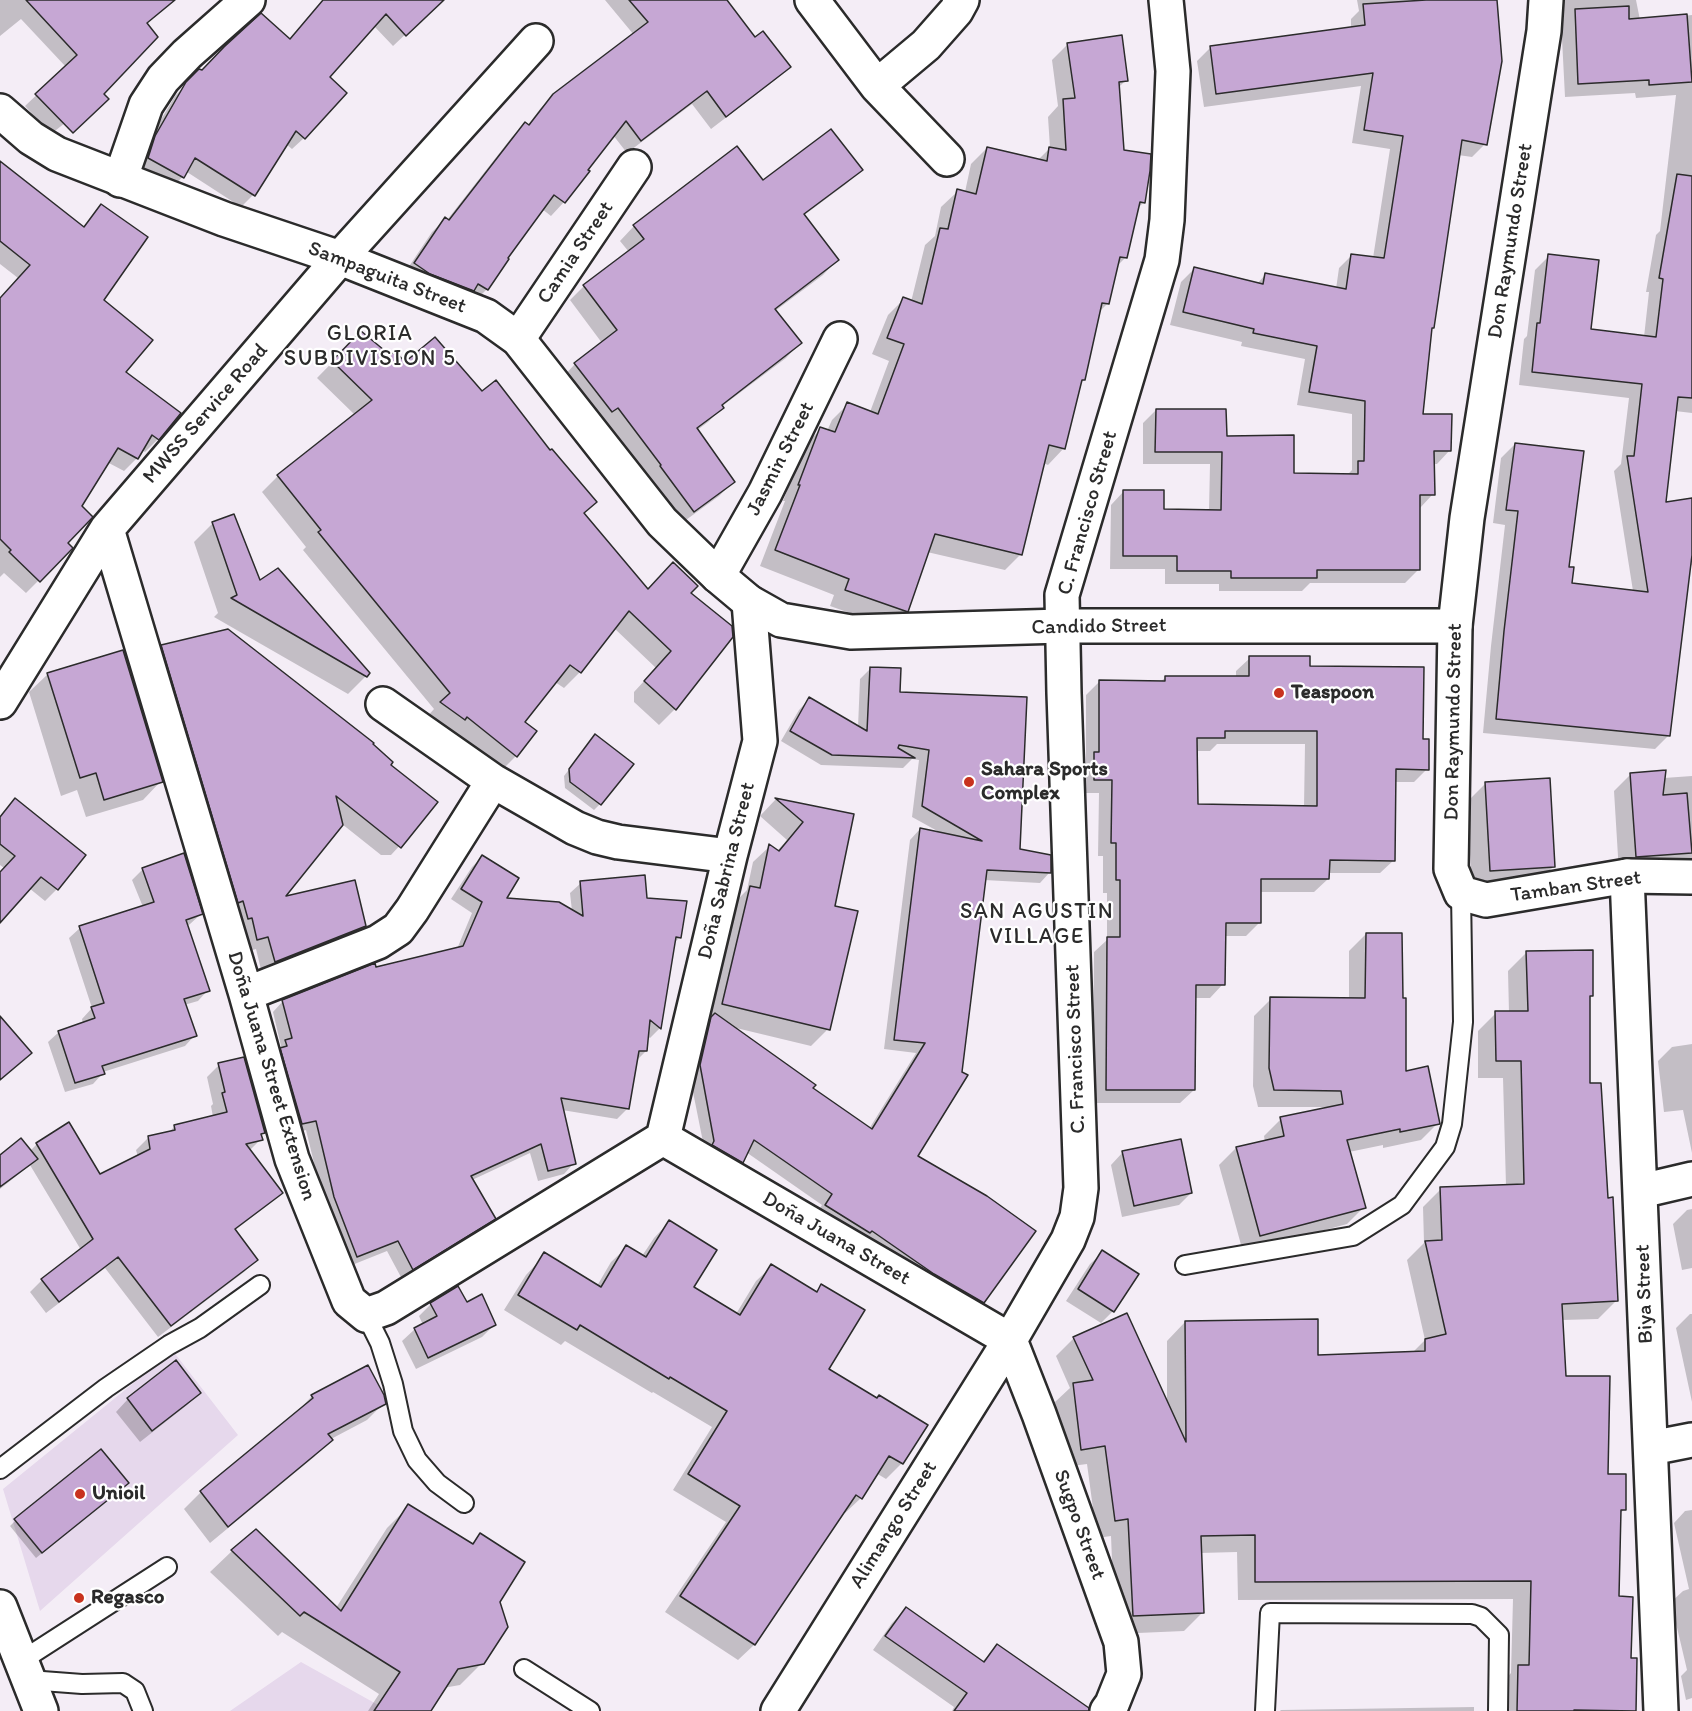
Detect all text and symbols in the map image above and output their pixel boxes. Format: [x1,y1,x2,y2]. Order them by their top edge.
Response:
street label: Don Raymundo Street [1483,142,1539,340]
street label: Camia Street [532,197,620,309]
street label: Sampaguita Street [304,236,470,320]
district label: GLORIA SUBDIVISION 5 [285,321,455,372]
street label: MWSS Service Road [138,339,274,489]
street label: Jasmin Street [742,398,820,520]
street label: C. Francisco Street [1053,428,1123,598]
street label: Candido Street [1031,613,1167,641]
street label: Don Raymundo Street [1440,623,1468,821]
place label: Teaspoon [1291,680,1374,706]
marker: Teaspoon [1272,686,1286,700]
place label: Sahara Sports Complex [981,757,1108,807]
marker: Sahara Sports Complex [962,775,976,789]
street label: Doña Sabrina Street [693,780,761,962]
street label: Tamban Street [1509,865,1643,909]
district label: SAN AGUSTIN VILLAGE [960,899,1114,950]
street label: Doña Juana Street Extension [221,948,321,1204]
street label: C. Francisco Street [1060,964,1092,1134]
street label: Doña Juana Street [758,1186,914,1292]
street label: Biya Street [1631,1244,1659,1344]
street label: Alimango Street [845,1457,943,1593]
street label: Sugpo Street [1047,1466,1111,1584]
place label: Unioil [92,1481,145,1507]
marker: Unioil [73,1487,87,1501]
place label: Regasco [91,1585,165,1611]
marker: Regasco [72,1591,86,1605]

